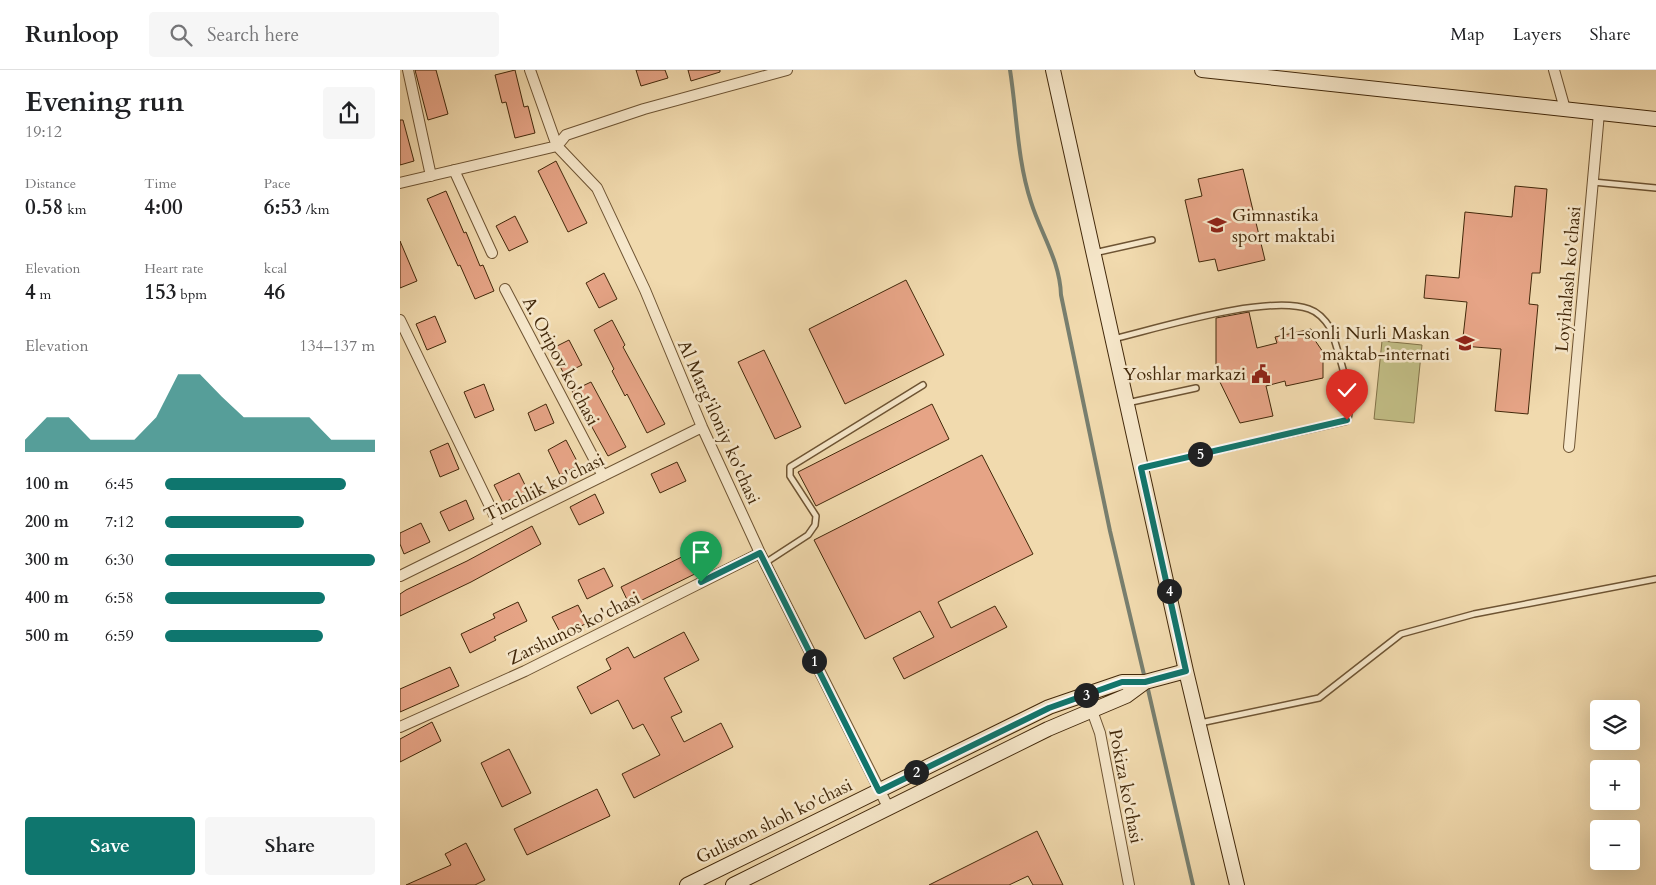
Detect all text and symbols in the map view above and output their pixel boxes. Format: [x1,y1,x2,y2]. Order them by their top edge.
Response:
search box [149,12,499,57]
text: Runloop [25,18,119,51]
icon: search [167,21,195,49]
text: Search here [207,22,299,48]
text: Map [1450,22,1485,47]
text: Layers [1513,22,1562,47]
text: Share [1590,22,1631,47]
text: Evening run [25,83,184,121]
button: share [323,87,375,139]
text: 19:12 [25,121,62,143]
text: Distance [25,174,76,193]
text: Time [144,174,177,193]
text: Pace [264,174,291,193]
text: 0.58 [25,193,63,222]
text: 4:00 [144,193,183,222]
text: 6:53 [264,193,302,222]
text: km [63,200,86,219]
text: /km [302,200,330,219]
place label: Gimnastika sport maktabi [1232,203,1335,249]
street label: Loyihalash ko'chasi [1550,205,1587,353]
school or university icon: Gimnastika sport maktabi [1206,214,1228,236]
text: Elevation [25,259,81,278]
text: Heart rate [144,259,204,278]
text: kcal [264,259,287,278]
text: 4 [25,278,36,307]
text: 153 [144,278,177,307]
text: 46 [264,278,285,307]
text: m [36,285,51,304]
text: bpm [177,285,207,304]
street label: A. Oripov ko'chasi [516,292,605,430]
place label: 11-sonli Nurli Maskan maktab-internati [1278,321,1451,367]
school or university icon: 11-sonli Nurli Maskan maktab-internati [1454,332,1476,354]
text: Elevation [25,335,89,357]
text: 134–137 m [299,335,375,357]
street label: Al Marg'iloniy ko'chasi [671,336,766,508]
place label: Yoshlar markazi [1123,362,1246,387]
public building icon: Yoshlar markazi [1250,363,1272,385]
pin [1326,369,1368,420]
icon: check [1333,376,1361,404]
pin: 5 [1188,442,1212,466]
text: 5 [1197,445,1204,464]
street label: Tinchlik ko'chasi [480,447,609,527]
text: 100 m [25,473,69,495]
text: 6:45 [105,473,134,495]
text: 200 m [25,511,69,533]
text: 7:12 [105,511,134,533]
pin [680,531,722,582]
icon: arrive [687,538,715,566]
text: 300 m [25,549,69,571]
text: 6:30 [105,549,134,571]
pin: 4 [1156,578,1182,604]
text: 4 [1166,582,1173,601]
street label: Zarshunos ko'chasi [504,586,644,671]
text: 400 m [25,587,69,609]
text: 6:58 [105,587,134,609]
text: 500 m [25,625,69,647]
text: 6:59 [105,625,134,647]
pin: 1 [802,648,826,674]
text: 1 [811,652,818,671]
pin: 3 [1074,682,1098,708]
text: 3 [1083,686,1090,705]
map controls [1590,700,1640,870]
button: layers [1590,700,1640,750]
street label: Pokiza ko'chasi [1102,727,1149,845]
pin: 2 [904,760,928,784]
button: + [1590,760,1640,810]
text: 2 [913,763,920,782]
street label: Guliston shoh ko'chasi [692,773,857,870]
button: Save [25,817,195,875]
button: Share [205,817,375,875]
button: − [1590,820,1640,870]

